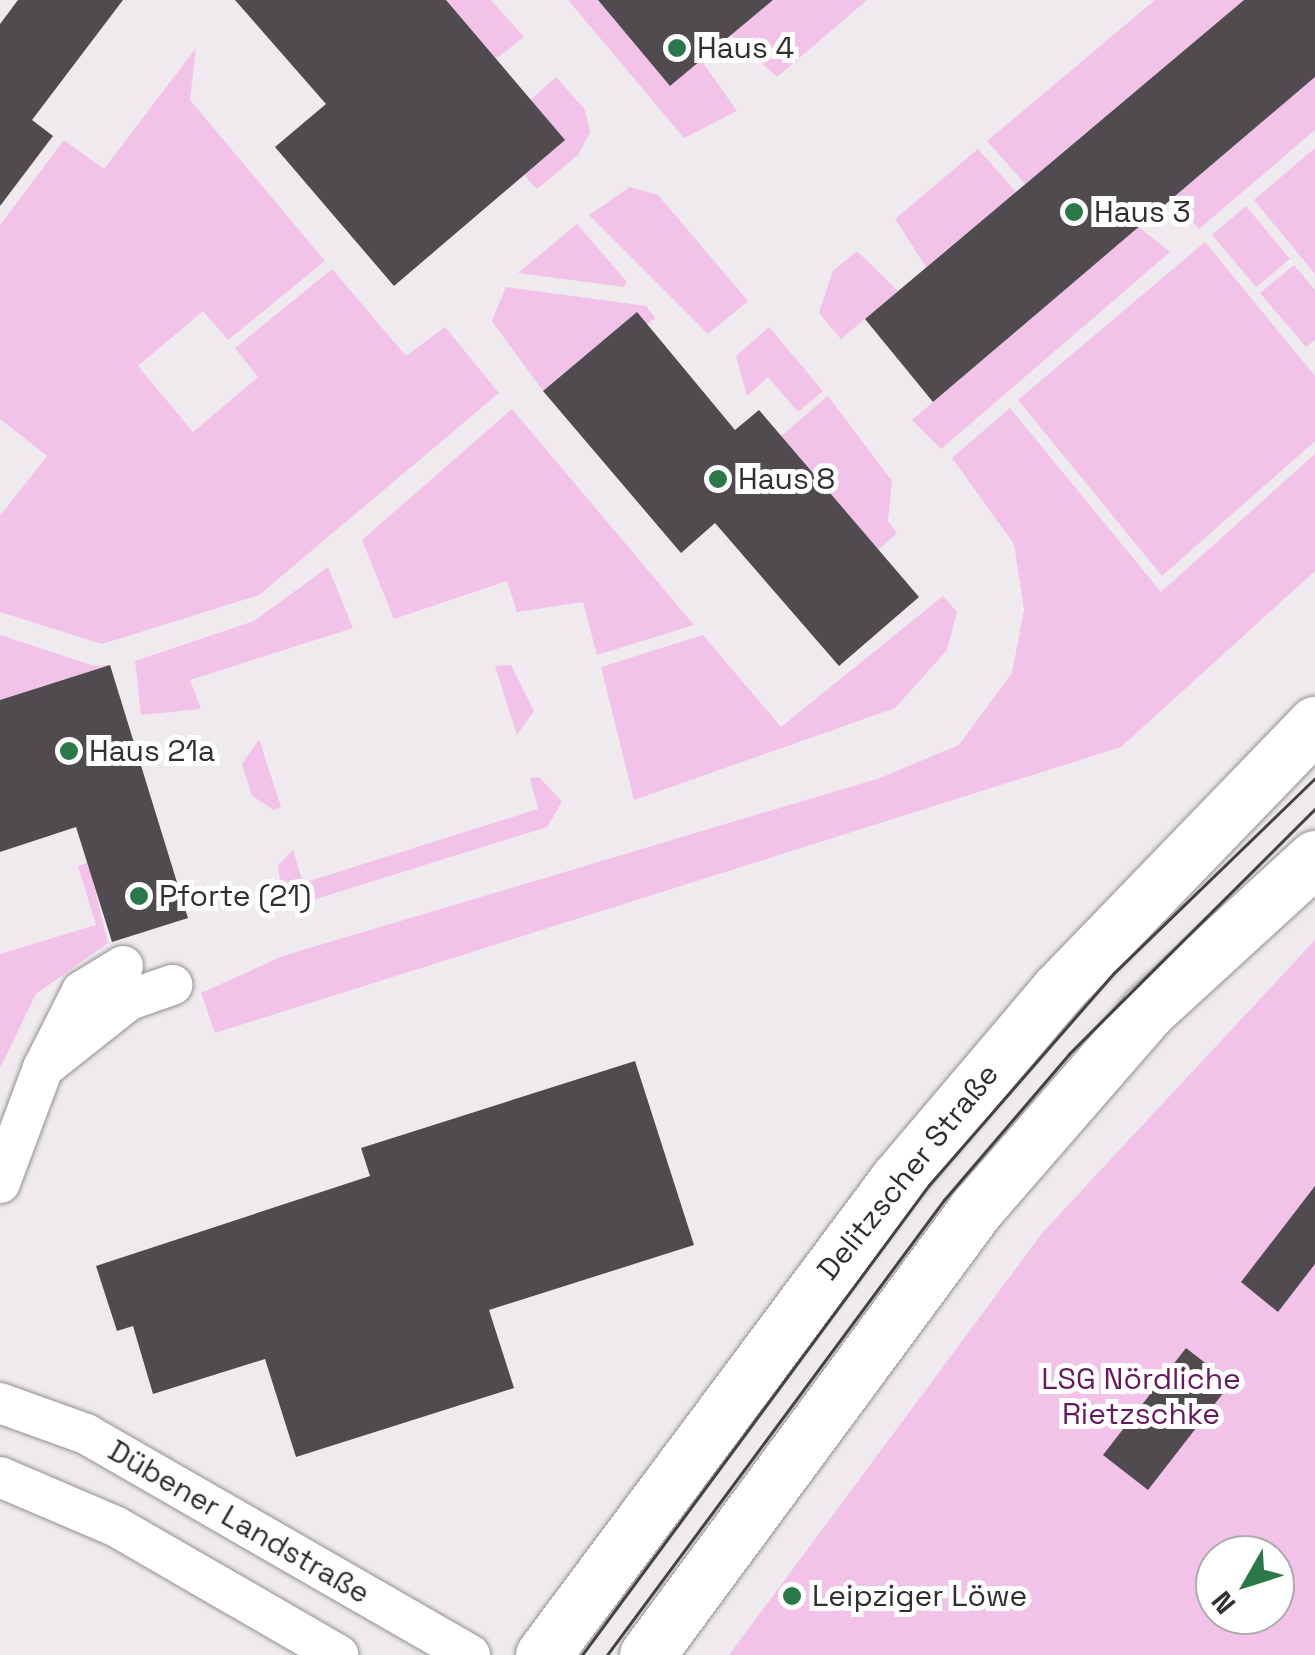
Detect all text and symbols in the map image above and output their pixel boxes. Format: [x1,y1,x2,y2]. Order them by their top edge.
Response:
place label: Haus 4 [697,30,794,66]
marker: Haus 4 [666,37,688,59]
place label: Haus 3 [1094,194,1191,230]
marker: Haus 3 [1063,201,1085,223]
place label: Haus 8 [738,461,835,497]
marker: Haus 8 [707,468,729,490]
place label: Haus 21a [89,733,215,769]
marker: Haus 21a [58,740,80,762]
place label: Pforte (21) [159,878,311,914]
marker: Pforte (21) [128,885,150,907]
street label: Delitzscher Straße [810,1057,1006,1287]
park label: LSG Nördliche Rietzschke [1041,1361,1241,1432]
street label: Dübener Landstraße [102,1432,376,1612]
north arrow [1195,1535,1295,1635]
place label: Leipziger Löwe [812,1578,1027,1614]
text: N [1203,1584,1243,1621]
marker: Leipziger Löwe [781,1585,803,1607]

